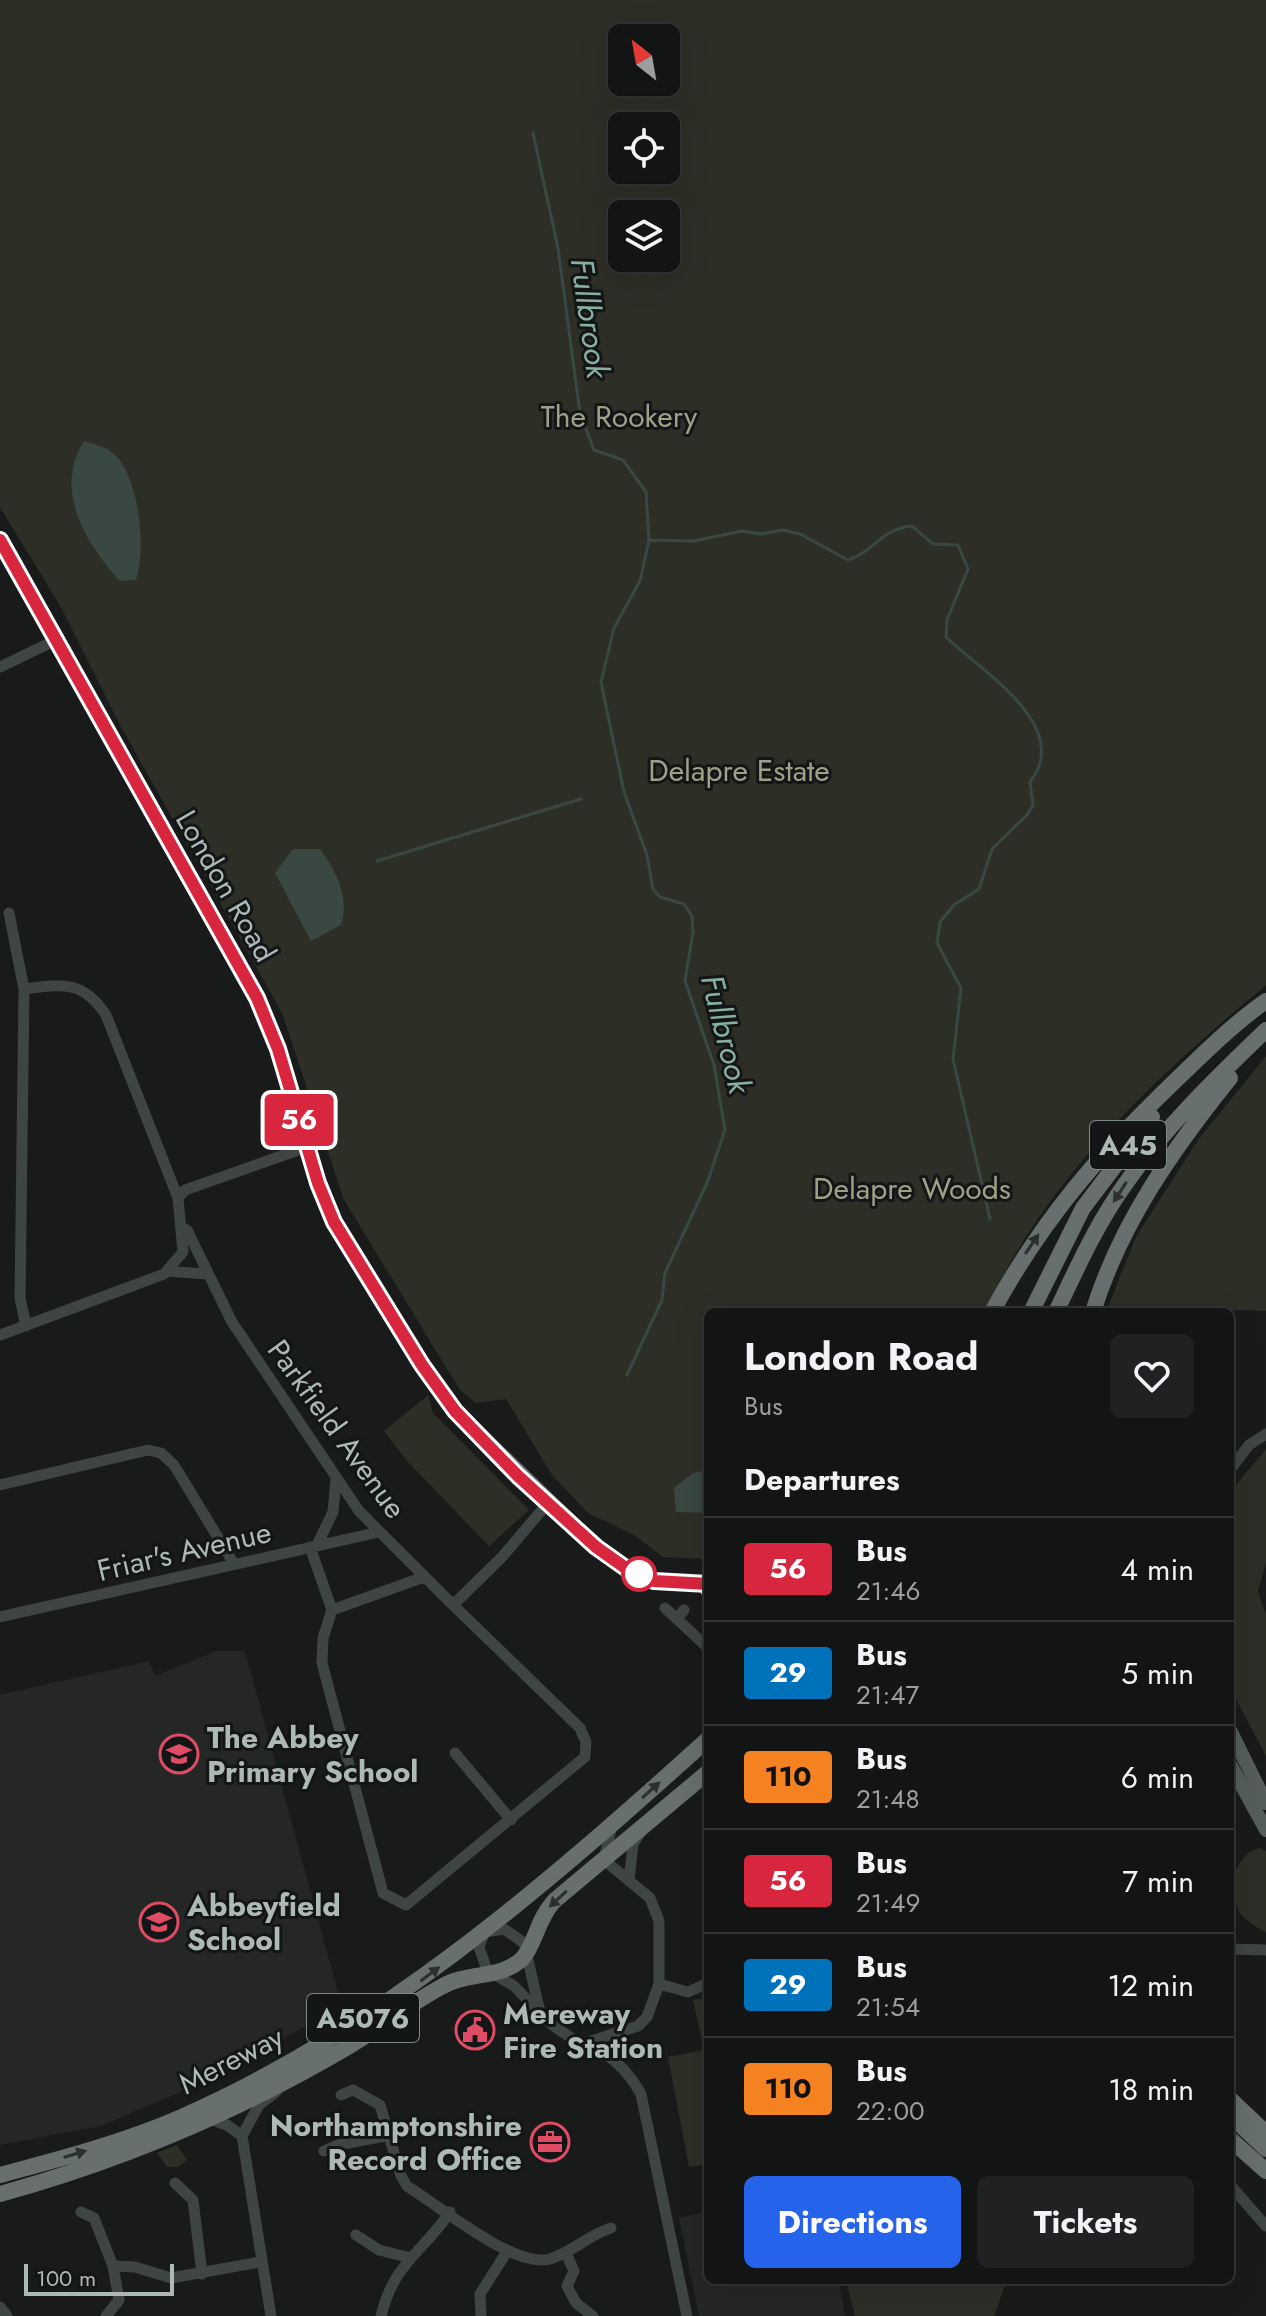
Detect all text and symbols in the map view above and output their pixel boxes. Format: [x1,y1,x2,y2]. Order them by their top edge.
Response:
north arrow [608,24,680,96]
map controls [608,24,680,272]
button: locate [608,112,680,184]
button: layers [608,200,680,272]
water label: Fullbrook [559,255,621,382]
park label: The Rookery [541,395,698,438]
park label: Delapre Estate [648,749,830,792]
street label: London Road [165,802,287,970]
water label: Fullbrook [689,970,763,1100]
line badge: 56 [263,1094,335,1146]
text: 56 [281,1099,317,1140]
road number: A45 [1090,1121,1166,1169]
park label: Delapre Woods [813,1167,1011,1210]
one-way arrow [1113,1181,1128,1202]
one-way arrow [1024,1233,1039,1254]
text: London Road [744,1329,978,1384]
street label: Parkfield Avenue [257,1331,417,1527]
button: heart [1110,1334,1194,1418]
text: Bus [744,1387,783,1425]
text: Departures [744,1458,900,1501]
street label: Friar's Avenue [93,1510,275,1592]
text: Bus [856,1529,907,1572]
text: 56 [770,1548,806,1589]
text: 4 min [1121,1548,1194,1591]
unlabelled marker [622,1557,656,1591]
text: 21:46 [856,1572,920,1610]
text: Bus [856,1633,907,1676]
text: 29 [769,1652,807,1693]
text: 5 min [1121,1652,1194,1695]
text: 21:47 [856,1676,919,1714]
place label: The Abbey Primary School [207,1716,418,1793]
school or university icon: The Abbey Primary School [158,1733,200,1775]
text: Bus [856,1737,907,1780]
text: 110 [764,1756,812,1797]
text: 6 min [1121,1756,1194,1799]
text: 21:48 [856,1780,920,1818]
one-way arrow [642,1781,661,1799]
text: Bus [856,1841,907,1884]
text: 56 [770,1860,806,1901]
text: 7 min [1122,1860,1194,1903]
place label: Abbeyfield School [186,1884,341,1961]
text: 21:49 [856,1884,920,1922]
one-way arrow [548,1889,567,1907]
school or university icon: Abbeyfield School [138,1901,180,1943]
text: Bus [856,1945,907,1988]
text: 29 [769,1964,807,2005]
text: 12 min [1107,1964,1194,2007]
one-way arrow [420,1967,440,1983]
text: 21:54 [856,1988,920,2026]
place label: Mereway Fire Station [503,1992,663,2069]
road number: A5076 [307,1994,419,2042]
public building icon: Mereway Fire Station [454,2009,496,2051]
street label: Mereway [171,2015,292,2105]
text: Bus [856,2049,907,2092]
text: 110 [764,2068,812,2109]
text: 18 min [1108,2068,1194,2111]
text: 22:00 [856,2092,925,2130]
place label: Northamptonshire Record Office [270,2104,522,2181]
office icon: Northamptonshire Record Office [529,2121,571,2163]
one-way arrow [63,2148,87,2160]
button: Directions [744,2176,961,2268]
button: Tickets [977,2176,1194,2268]
scale bar [24,2260,174,2296]
text: 100 m [36,2262,96,2294]

